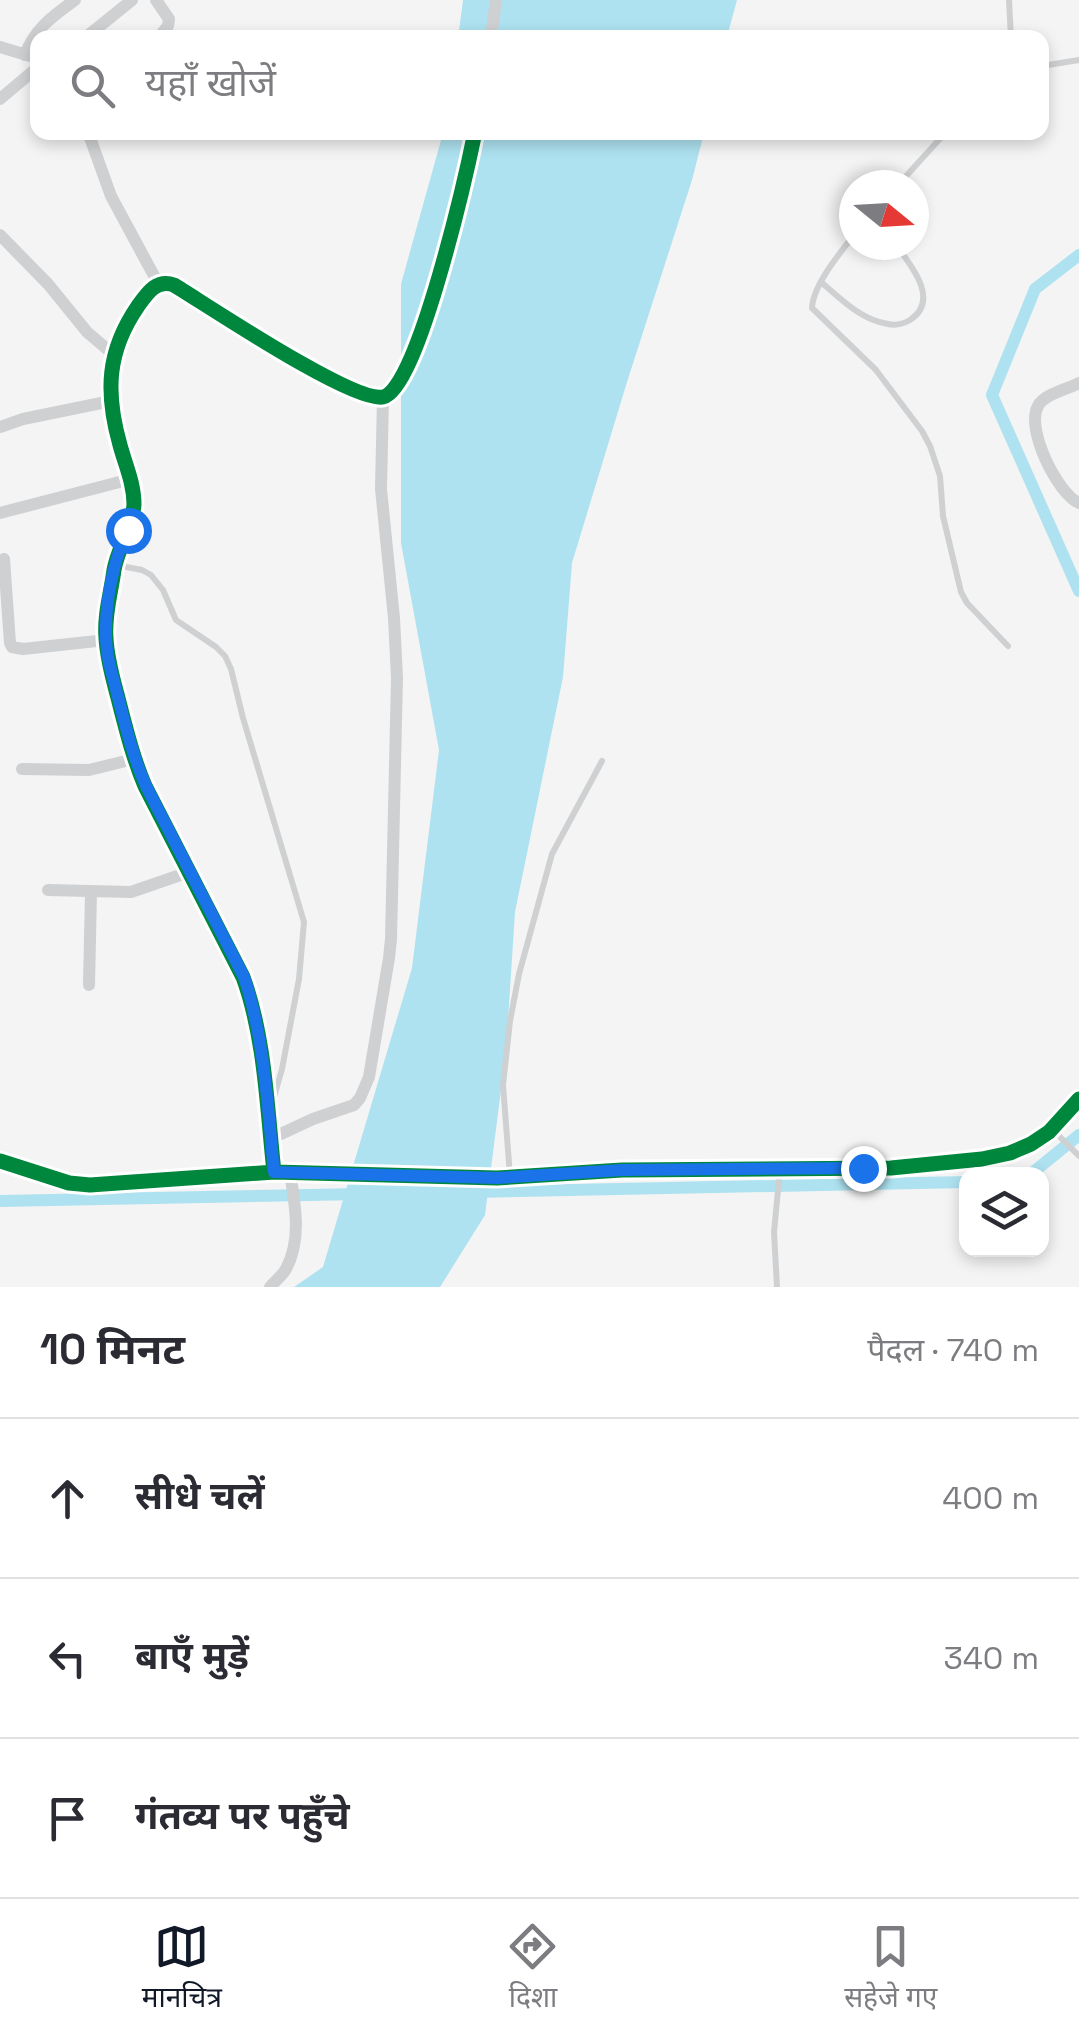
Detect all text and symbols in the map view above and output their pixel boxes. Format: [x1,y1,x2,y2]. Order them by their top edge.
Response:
search box [30,30,1049,140]
icon: search [65,58,120,113]
text: यहाँ खोजें [145,59,276,107]
north arrow [839,170,929,260]
route start [106,508,152,554]
route end [841,1146,887,1192]
map controls [959,1167,1049,1257]
button: layers [959,1167,1049,1257]
text: 10 मिनट [40,1323,185,1376]
text: पैदल · 740 m [867,1330,1039,1370]
icon: ahead [40,1471,95,1526]
text: सीधे चलें [135,1472,264,1520]
text: 400 m [942,1478,1039,1518]
icon: left [40,1631,95,1686]
text: बाएँ मुड़ें [135,1632,249,1680]
text: 340 m [943,1638,1039,1678]
icon: arrive [40,1791,95,1846]
text: गंतव्य पर पहुँचे [135,1792,350,1840]
tab: मानचित्र [142,1919,222,2018]
tab: दिशा [505,1919,560,2018]
tab: सहेजे गए [844,1919,937,2018]

